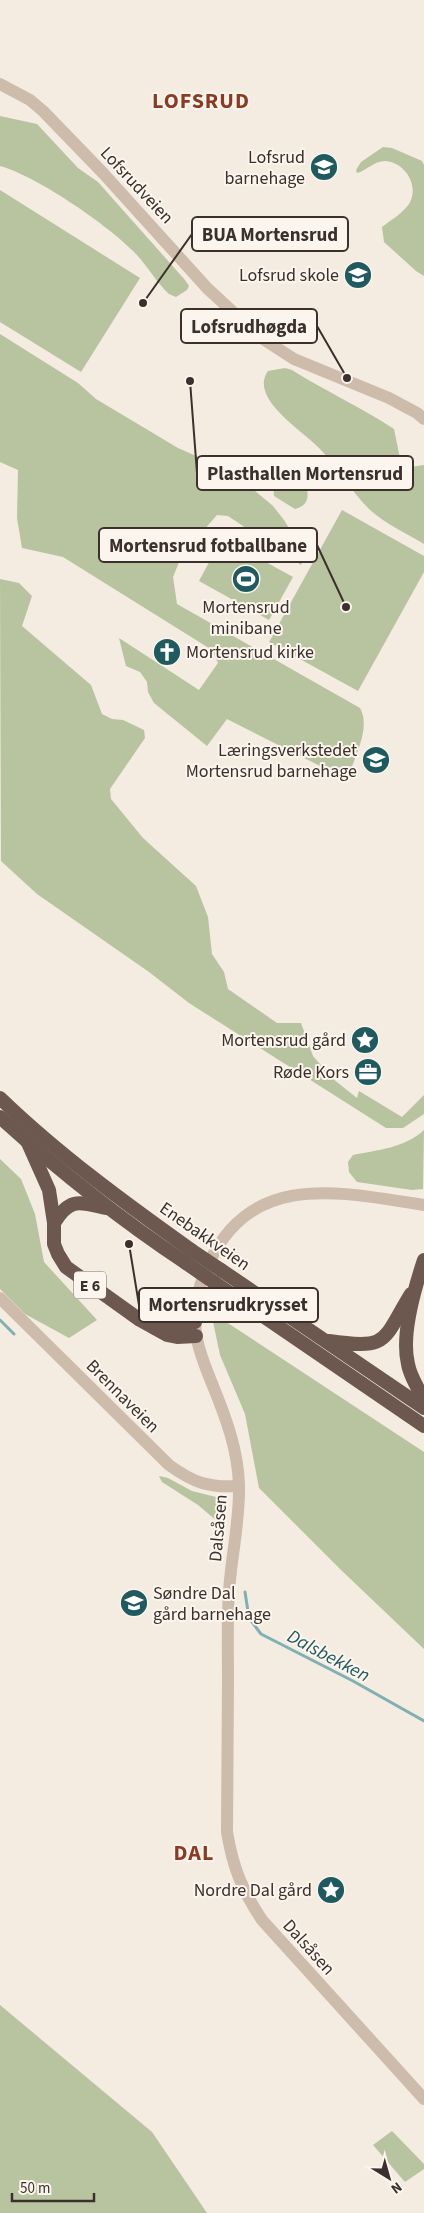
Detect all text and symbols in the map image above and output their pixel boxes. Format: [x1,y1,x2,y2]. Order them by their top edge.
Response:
district label: LOFSRUD [152,85,250,117]
street label: Lofsrudveien [94,141,179,230]
place label: Lofsrud barnehage [225,145,305,191]
school or university icon: Lofsrud barnehage [309,152,339,182]
callout: BUA Mortensrud [192,217,348,251]
text: BUA Mortensrud [202,222,338,249]
school or university icon: Lofsrud skole [343,260,373,290]
place label: Lofsrud skole [239,263,339,288]
callout: Lofsrudhøgda [181,309,317,343]
text: Lofsrudhøgda [191,314,307,341]
callout: Plasthallen Mortensrud [197,456,413,490]
text: Plasthallen Mortensrud [207,461,403,488]
callout: Mortensrud fotballbane [99,528,317,562]
text: Mortensrud fotballbane [109,533,307,560]
sports icon: Mortensrud minibane [231,564,261,594]
place label: Mortensrud minibane [202,595,290,641]
church icon: Mortensrud kirke [152,637,182,667]
place label: Mortensrud kirke [186,640,314,665]
place label: Læringsverkstedet Mortensrud barnehage [186,738,357,784]
school or university icon: Læringsverkstedet Mortensrud barnehage [361,745,391,775]
place icon: Mortensrud gård [350,1025,380,1055]
place label: Mortensrud gård [221,1028,346,1053]
office icon: Røde Kors [353,1057,383,1087]
place label: Røde Kors [273,1060,349,1085]
street label: Enebakkveien [154,1196,255,1277]
road number: E 6 [74,1272,106,1298]
callout: Mortensrudkrysset [139,1288,318,1322]
text: Mortensrudkrysset [148,1292,308,1319]
street label: Brennaveien [80,1354,165,1439]
street label: Dalsåsen [203,1493,234,1563]
place label: Søndre Dal gård barnehage [153,1581,271,1627]
school or university icon: Søndre Dal gård barnehage [119,1588,149,1618]
water label: Dalsbekken [282,1623,374,1689]
district label: DAL [174,1837,214,1869]
place icon: Nordre Dal gård [316,1875,346,1905]
place label: Nordre Dal gård [194,1878,312,1903]
street label: Dalsåsen [277,1914,341,1981]
north arrow [364,2153,414,2203]
scale bar [12,2170,95,2202]
text: N [386,2177,406,2198]
text: 50 m [20,2178,50,2199]

